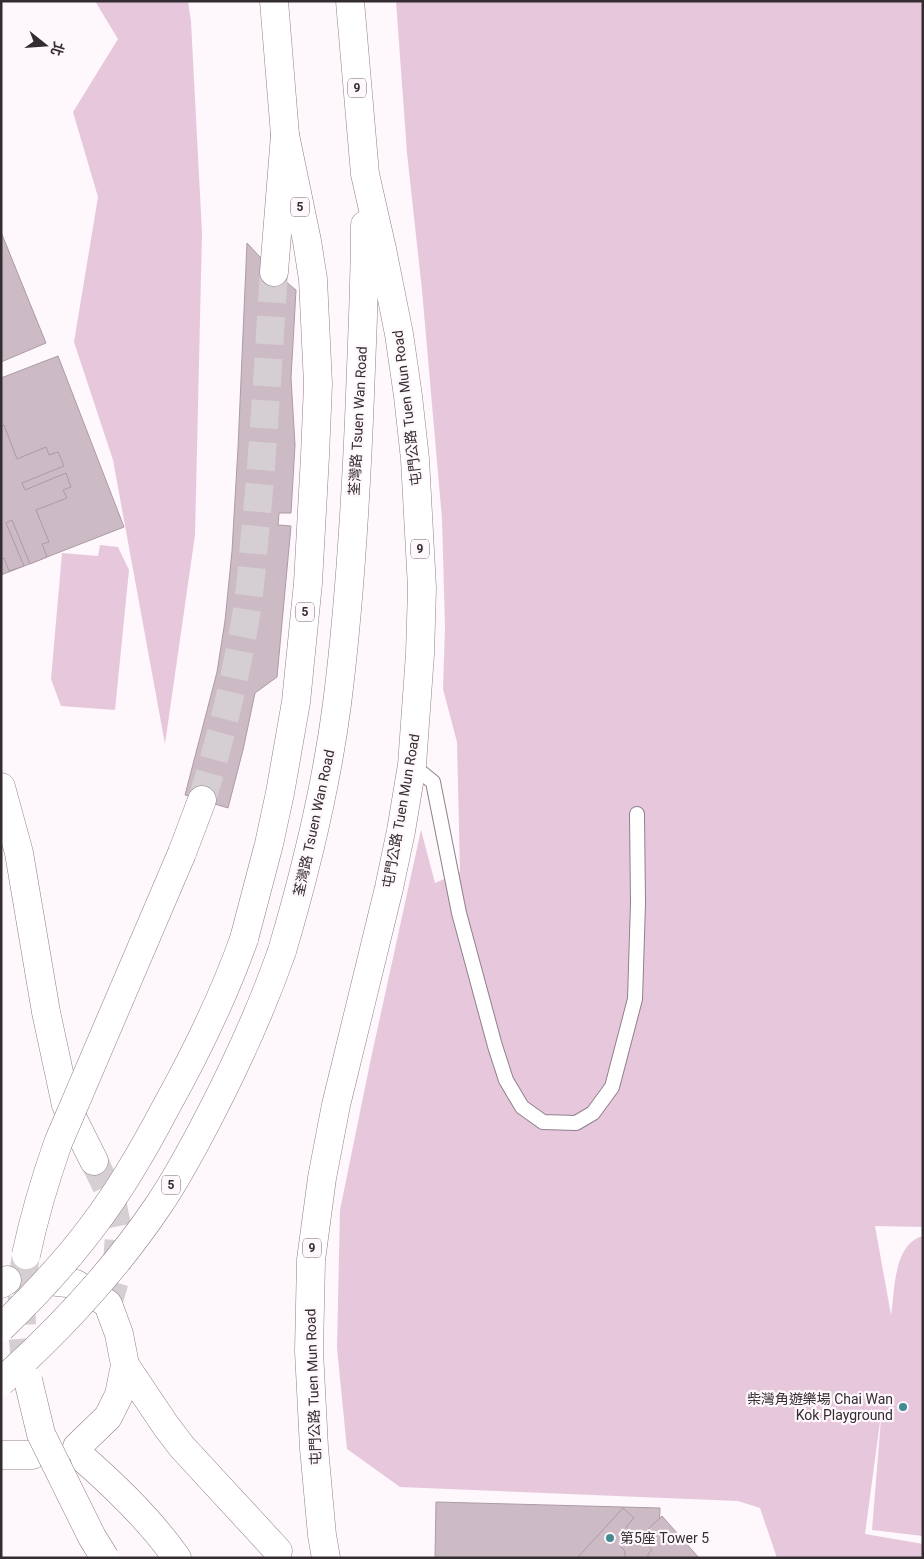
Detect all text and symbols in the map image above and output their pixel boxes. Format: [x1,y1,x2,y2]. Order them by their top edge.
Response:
north arrow [20,20,70,70]
text: 北 [48,40,67,58]
road number: 9 [348,78,366,98]
road number: 5 [291,198,309,216]
street label: 屯門公路 Tuen Mun Road [390,329,424,487]
street label: 荃灣路 Tsuen Wan Road [346,346,370,496]
road number: 9 [411,540,429,558]
road number: 5 [296,602,314,622]
street label: 屯門公路 Tuen Mun Road [380,732,422,890]
street label: 荃灣路 Tsuen Wan Road [291,748,337,898]
road number: 5 [162,1176,180,1194]
road number: 9 [303,1238,321,1258]
street label: 屯門公路 Tuen Mun Road [302,1308,324,1466]
place label: 柴灣角遊樂場 Chai Wan Kok Playground [747,1391,893,1423]
marker: 柴灣角遊樂場 Chai Wan Kok Playground [897,1401,909,1413]
place label: 第5座 Tower 5 [620,1530,709,1546]
marker: 第5座 Tower 5 [604,1532,616,1544]

